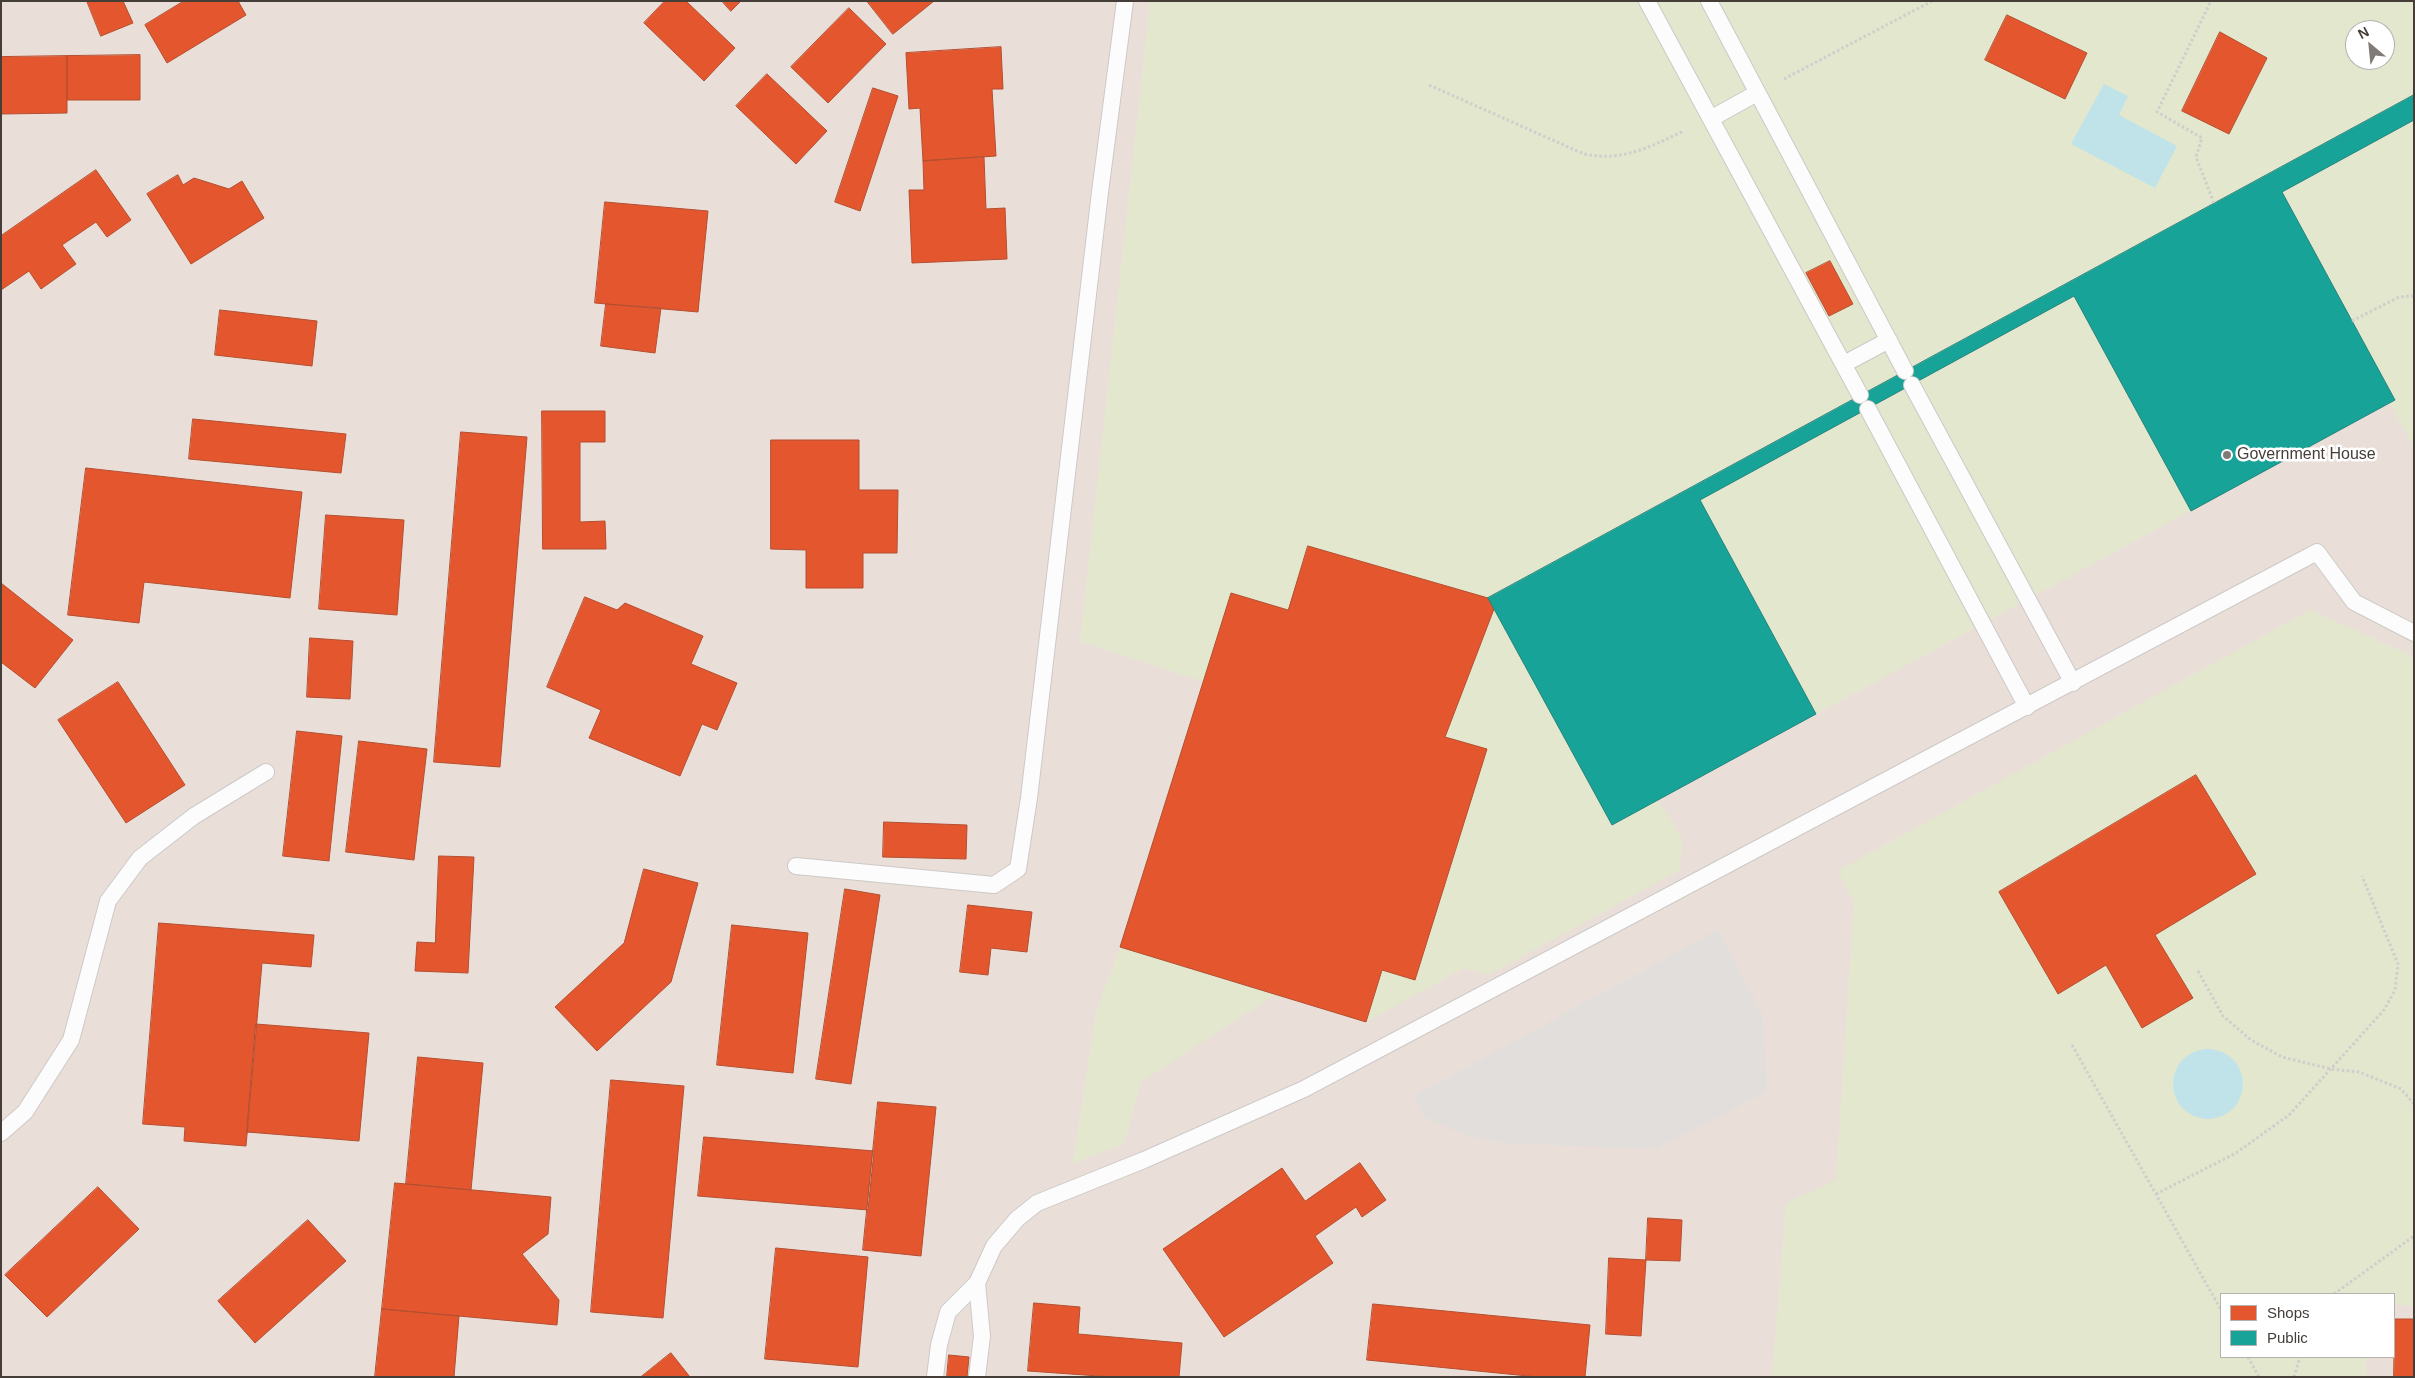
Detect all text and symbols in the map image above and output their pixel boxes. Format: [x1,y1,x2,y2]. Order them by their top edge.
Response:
north arrow [2345,20,2395,70]
text: N [2355,23,2372,42]
place label: Government House [2237,445,2376,465]
marker: Government House [2221,449,2233,461]
legend [2220,1293,2395,1358]
text: Shops [2267,1304,2310,1321]
text: Public [2267,1329,2308,1346]

